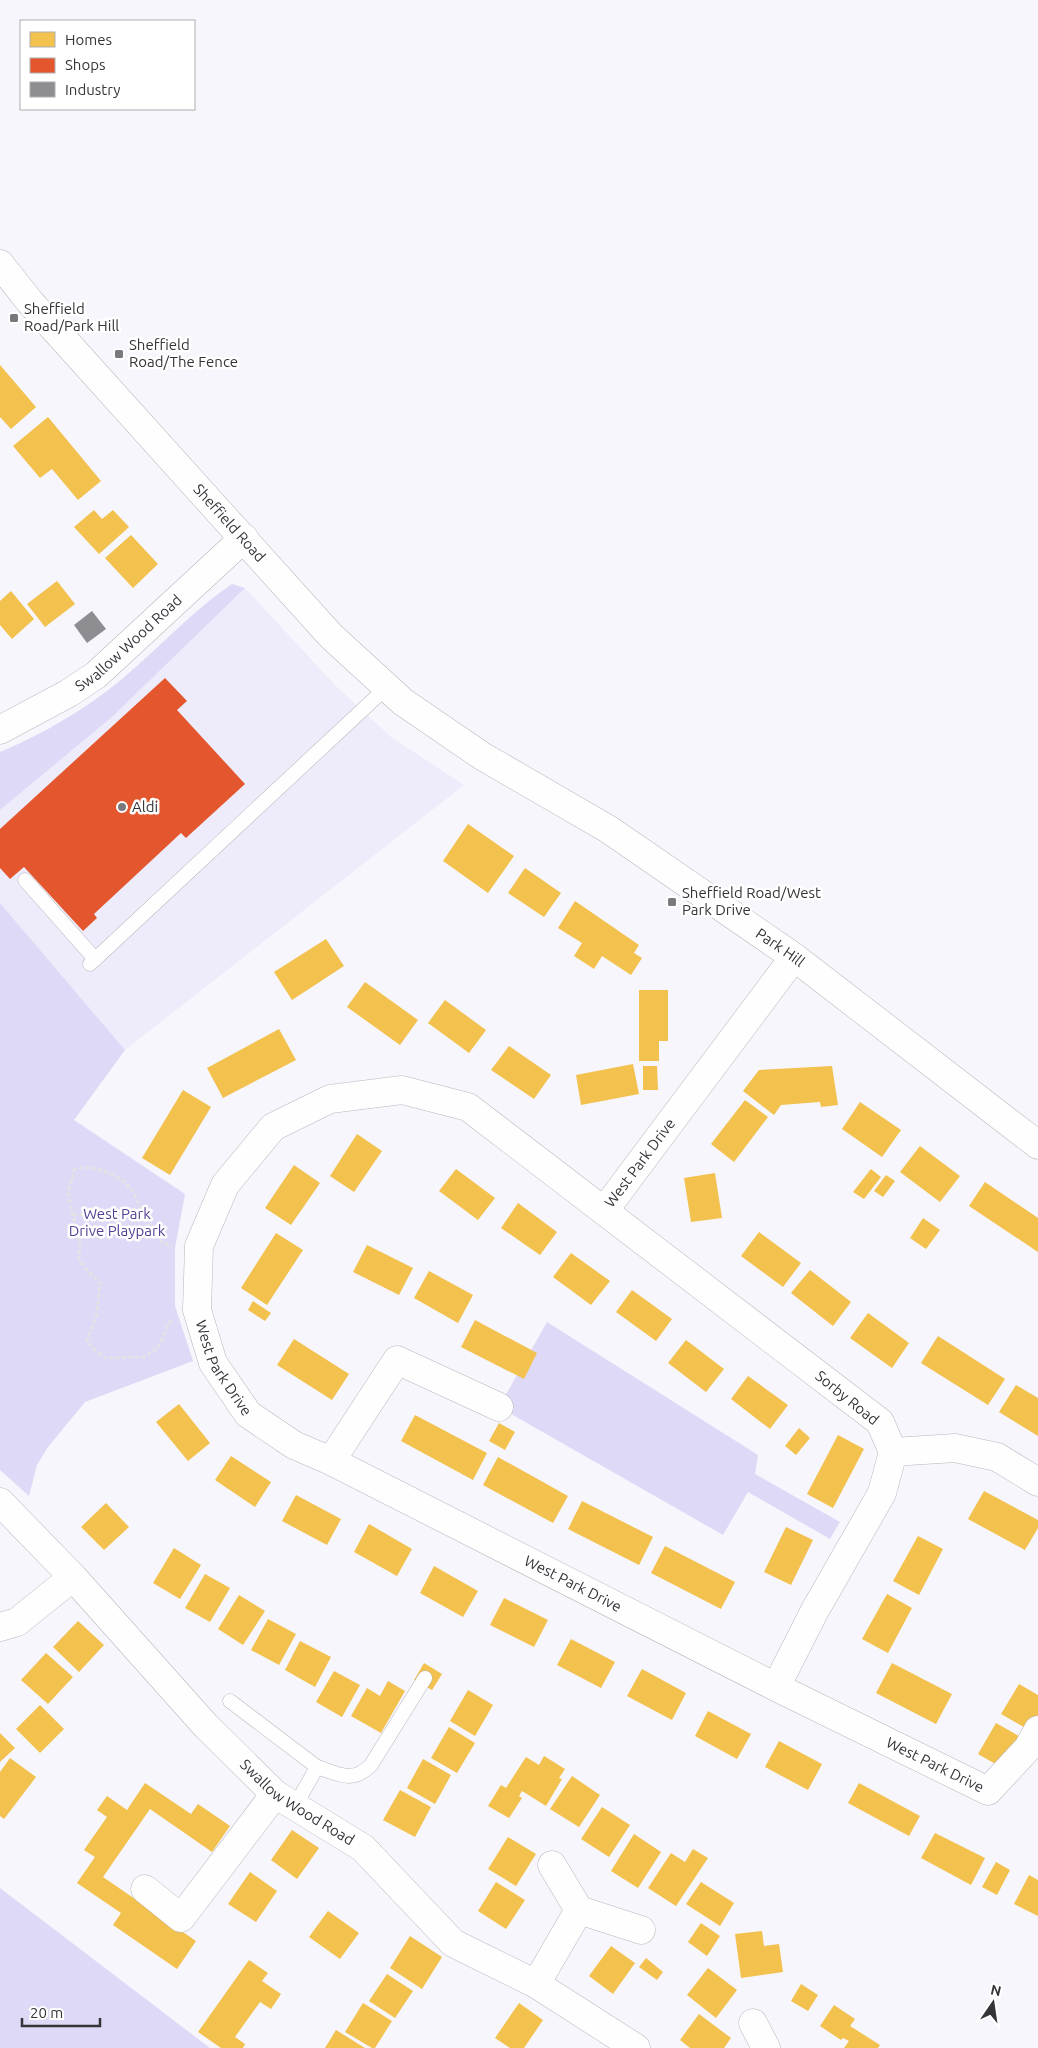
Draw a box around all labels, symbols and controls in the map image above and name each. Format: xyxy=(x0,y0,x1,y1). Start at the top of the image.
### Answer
legend xyxy=(20,20,195,110)
text: Homes xyxy=(65,31,112,48)
text: Shops xyxy=(65,56,106,73)
text: Industry xyxy=(65,81,120,98)
place label: Sheffield Road/Park Hill xyxy=(24,300,119,334)
marker: Sheffield Road/Park Hill xyxy=(8,312,20,324)
place label: Sheffield Road/The Fence xyxy=(129,336,238,370)
marker: Sheffield Road/The Fence xyxy=(113,348,125,360)
street label: Sheffield Road xyxy=(190,480,269,565)
street label: Swallow Wood Road xyxy=(72,591,185,695)
place label: Aldi xyxy=(132,798,158,815)
marker: Aldi xyxy=(116,801,128,813)
place label: Sheffield Road/West Park Drive xyxy=(682,884,821,918)
marker: Sheffield Road/West Park Drive xyxy=(666,896,678,908)
street label: Park Hill xyxy=(753,924,808,970)
street label: West Park Drive xyxy=(601,1115,678,1210)
park label: West Park Drive Playpark xyxy=(69,1205,166,1239)
street label: West Park Drive xyxy=(193,1318,256,1419)
street label: Sorby Road xyxy=(812,1367,882,1428)
street label: West Park Drive xyxy=(522,1552,624,1615)
street label: West Park Drive xyxy=(884,1733,987,1796)
street label: Swallow Wood Road xyxy=(237,1755,357,1849)
north arrow xyxy=(968,1978,1018,2028)
text: N xyxy=(989,1981,1003,1999)
scale bar xyxy=(22,1996,100,2028)
text: 20 m xyxy=(30,2004,63,2021)

